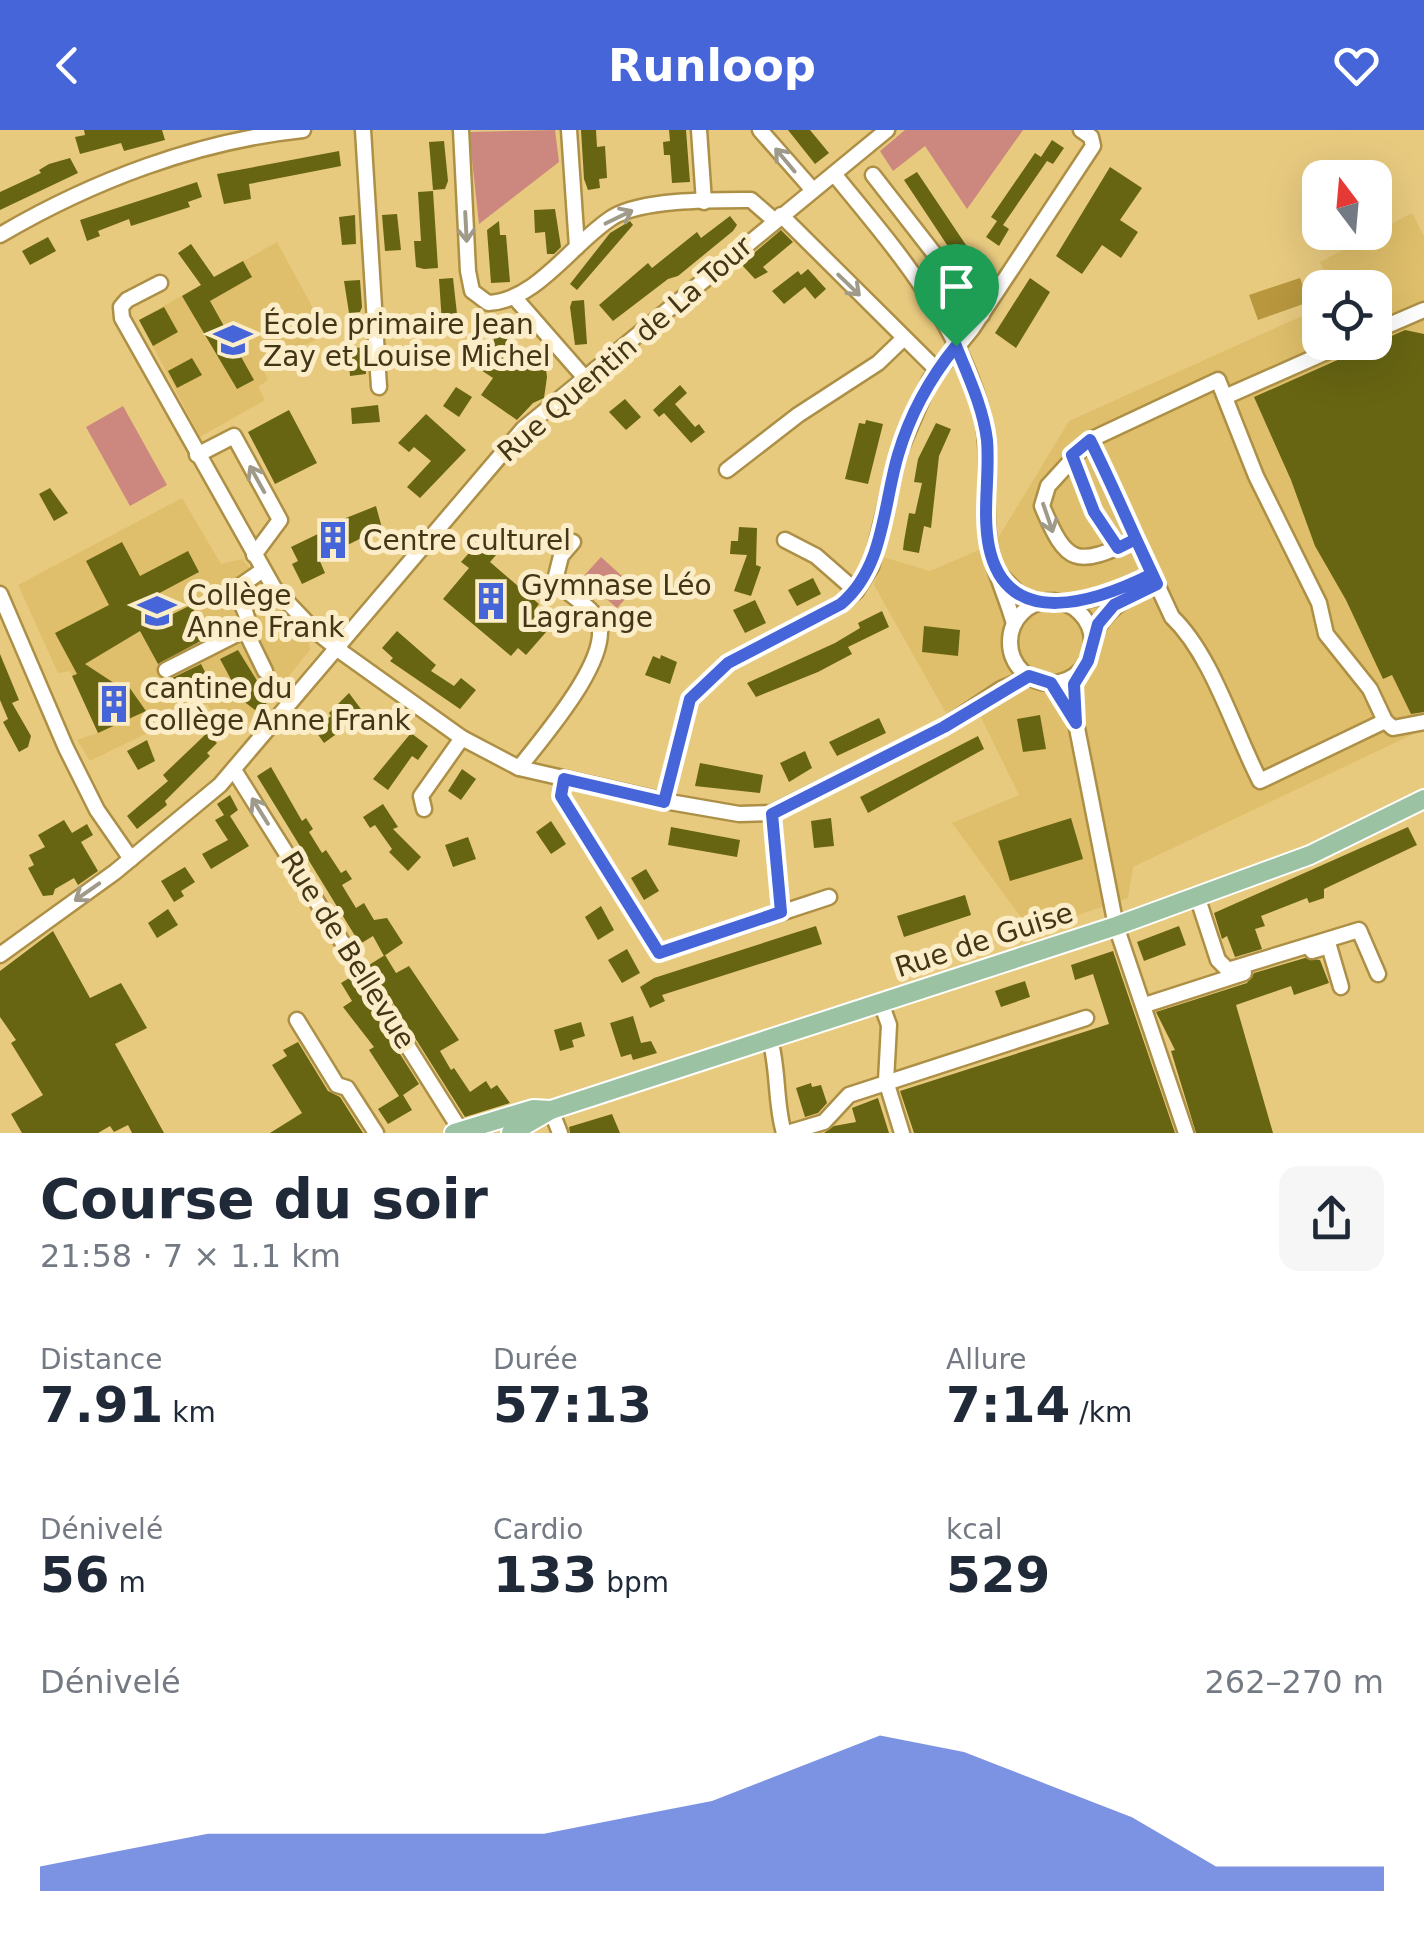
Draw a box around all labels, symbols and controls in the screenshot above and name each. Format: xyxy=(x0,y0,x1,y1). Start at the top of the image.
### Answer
icon: back xyxy=(40,38,95,93)
icon: heart xyxy=(1329,38,1384,93)
text: Runloop xyxy=(608,39,816,92)
one-way arrow xyxy=(774,148,797,173)
north arrow xyxy=(1302,160,1392,250)
map controls xyxy=(1302,160,1392,360)
one-way arrow xyxy=(604,207,634,226)
one-way arrow xyxy=(457,211,476,243)
street label: Rue Quentin de La Tour xyxy=(491,229,759,469)
pin xyxy=(914,244,999,347)
icon: arrive xyxy=(929,259,984,314)
button: locate xyxy=(1302,270,1392,360)
one-way arrow xyxy=(837,272,861,296)
place label: École primaire Jean Zay et Louise Michel xyxy=(263,307,550,373)
school or university icon: École primaire Jean Zay et Louise Michel xyxy=(212,319,254,361)
one-way arrow xyxy=(247,465,267,494)
one-way arrow xyxy=(1041,502,1059,533)
building icon: Centre culturel xyxy=(312,519,354,561)
place label: Centre culturel xyxy=(363,524,571,557)
place label: Gymnase Léo Lagrange xyxy=(521,569,712,634)
place label: Collège Anne Frank xyxy=(187,579,345,644)
building icon: Gymnase Léo Lagrange xyxy=(470,580,512,622)
school or university icon: Collège Anne Frank xyxy=(136,590,178,632)
place label: cantine du collège Anne Frank xyxy=(144,672,411,737)
building icon: cantine du collège Anne Frank xyxy=(93,683,135,725)
one-way arrow xyxy=(250,797,271,826)
street label: Rue de Bellevue xyxy=(274,845,422,1055)
one-way arrow xyxy=(74,881,101,902)
street label: Rue de Guise xyxy=(891,896,1077,984)
button: share xyxy=(1279,1166,1384,1271)
text: Course du soir xyxy=(40,1167,488,1231)
text: 21:58 · 7 × 1.1 km xyxy=(40,1237,341,1275)
text: Distance xyxy=(40,1343,162,1376)
text: Durée xyxy=(493,1343,578,1376)
text: Allure xyxy=(946,1343,1027,1376)
text: 7.91 xyxy=(40,1376,163,1434)
text: 57:13 xyxy=(493,1376,652,1434)
text: 7:14 xyxy=(946,1376,1070,1434)
text: km xyxy=(163,1396,216,1429)
text: /km xyxy=(1070,1396,1132,1429)
text: Dénivelé xyxy=(40,1513,163,1546)
text: Cardio xyxy=(493,1513,583,1546)
text: kcal xyxy=(946,1513,1003,1546)
text: 56 xyxy=(40,1546,110,1604)
text: 133 xyxy=(493,1546,597,1604)
text: 529 xyxy=(946,1546,1050,1604)
text: m xyxy=(110,1566,146,1599)
text: bpm xyxy=(597,1566,669,1599)
text: Dénivelé xyxy=(40,1663,181,1701)
text: 262–270 m xyxy=(1205,1663,1384,1701)

